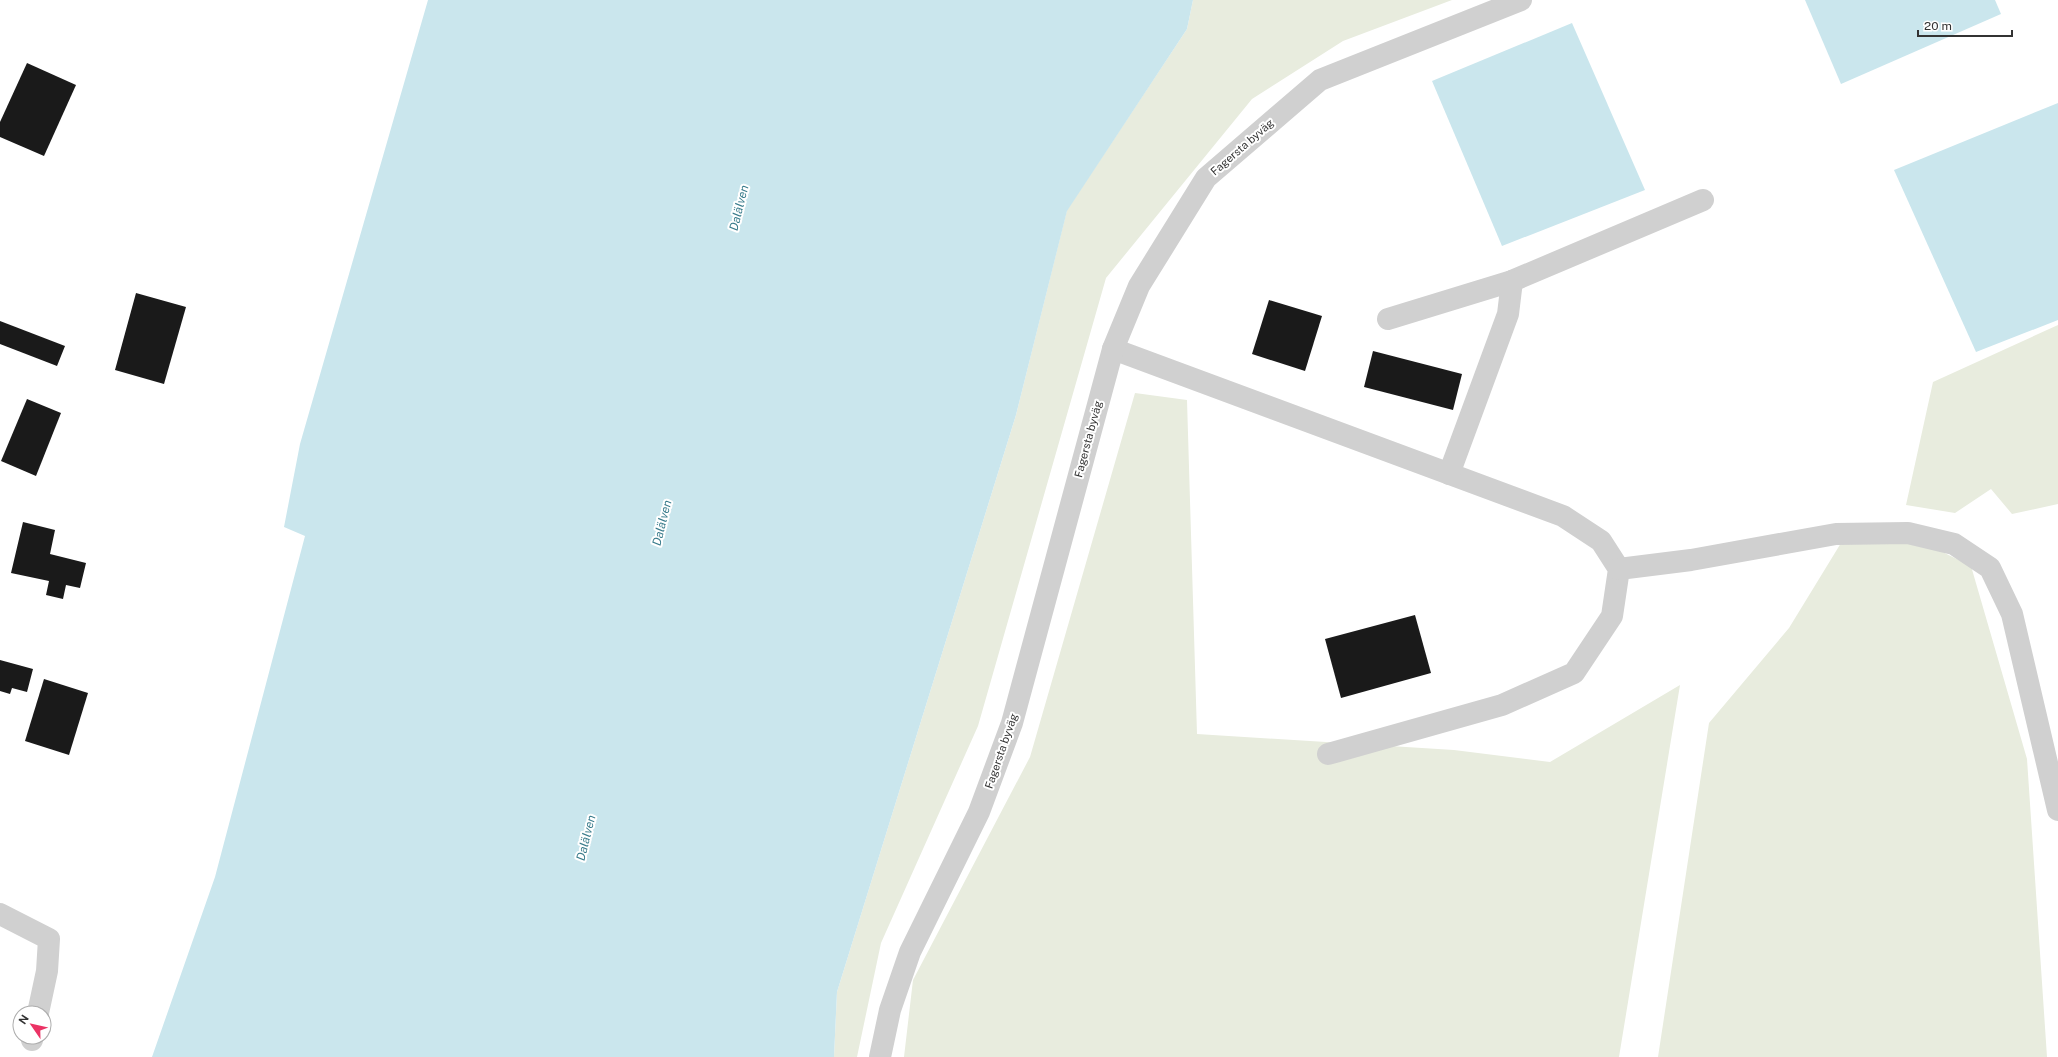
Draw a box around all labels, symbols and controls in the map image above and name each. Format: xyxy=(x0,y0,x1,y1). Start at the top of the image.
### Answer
scale bar xyxy=(1918,12,2012,38)
text: 20 m xyxy=(1924,19,1952,33)
street label: Fagersta byväg xyxy=(1208,116,1276,177)
water label: Dalälven xyxy=(727,183,752,232)
street label: Fagersta byväg xyxy=(1072,399,1104,479)
water label: Dalälven xyxy=(650,498,675,547)
street label: Fagersta byväg xyxy=(982,712,1020,790)
water label: Dalälven xyxy=(574,813,599,862)
north arrow xyxy=(12,1005,52,1045)
text: N xyxy=(16,1012,31,1026)

